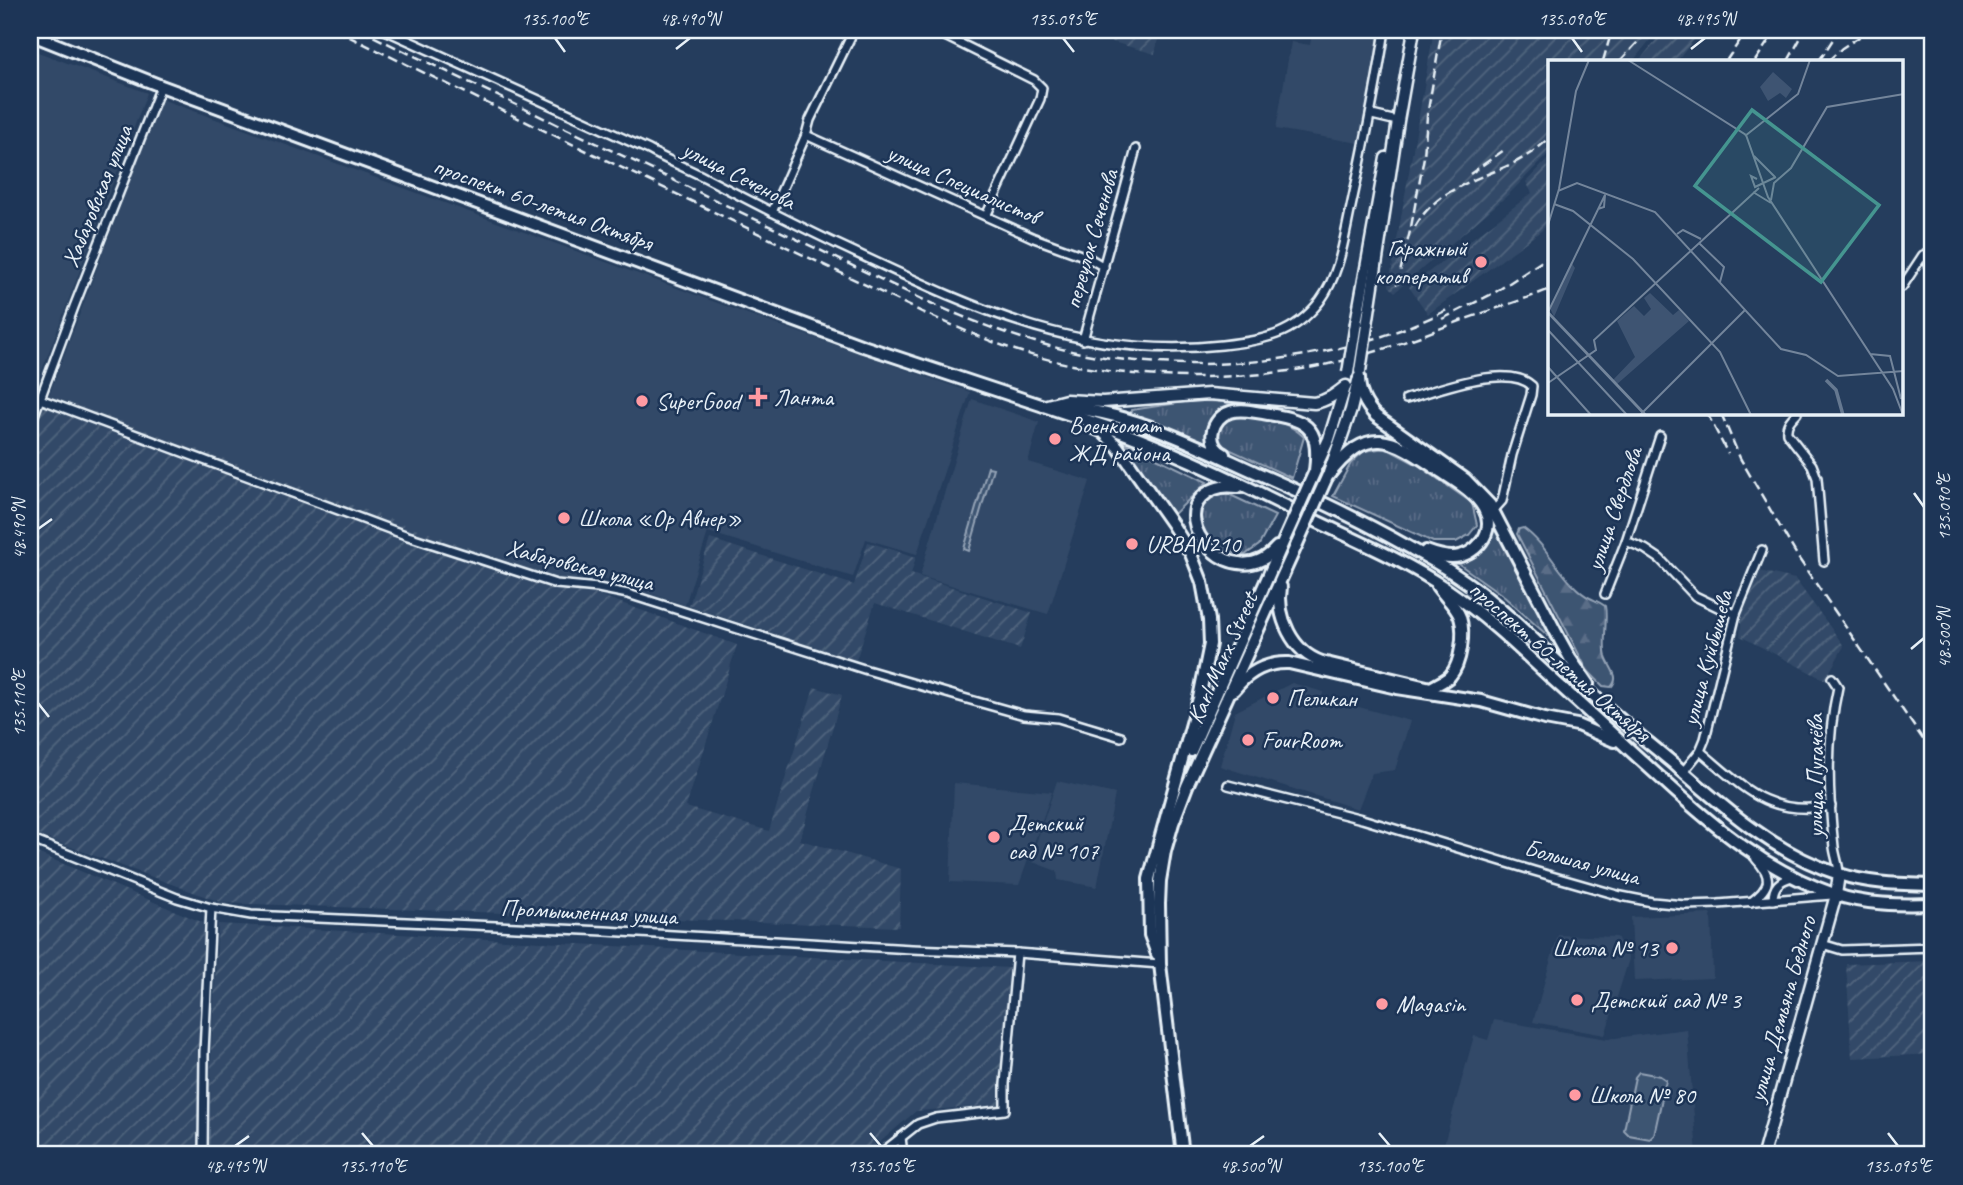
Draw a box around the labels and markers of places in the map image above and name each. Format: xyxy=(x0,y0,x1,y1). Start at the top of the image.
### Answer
place label: Гаражный кооператив xyxy=(1375,233,1471,291)
marker: Гаражный кооператив xyxy=(1473,254,1489,270)
place label: Ланта xyxy=(774,382,835,412)
place label: SuperGood xyxy=(656,386,743,416)
marker: Ланта xyxy=(748,387,768,407)
marker: SuperGood xyxy=(634,393,650,409)
place label: Военкомат ЖД района xyxy=(1069,410,1171,468)
marker: Военкомат ЖД района xyxy=(1047,431,1063,447)
place label: Школа «Ор Авнер» xyxy=(578,503,742,533)
marker: Школа «Ор Авнер» xyxy=(556,510,572,526)
place label: URBAN210 xyxy=(1146,529,1242,559)
marker: URBAN210 xyxy=(1124,536,1140,552)
place label: Пеликан xyxy=(1287,683,1359,713)
marker: Пеликан xyxy=(1265,690,1281,706)
place label: FourRoom xyxy=(1262,725,1343,755)
marker: FourRoom xyxy=(1240,732,1256,748)
place label: Детский сад № 107 xyxy=(1008,808,1100,866)
marker: Детский сад № 107 xyxy=(986,829,1002,845)
place label: Школа № 13 xyxy=(1552,933,1660,963)
marker: Школа № 13 xyxy=(1664,940,1680,956)
place label: Детский сад № 3 xyxy=(1591,985,1743,1015)
place label: Magasin xyxy=(1396,989,1467,1019)
marker: Детский сад № 3 xyxy=(1569,992,1585,1008)
marker: Magasin xyxy=(1374,996,1390,1012)
place label: Школа № 80 xyxy=(1589,1080,1697,1110)
marker: Школа № 80 xyxy=(1567,1087,1583,1103)

